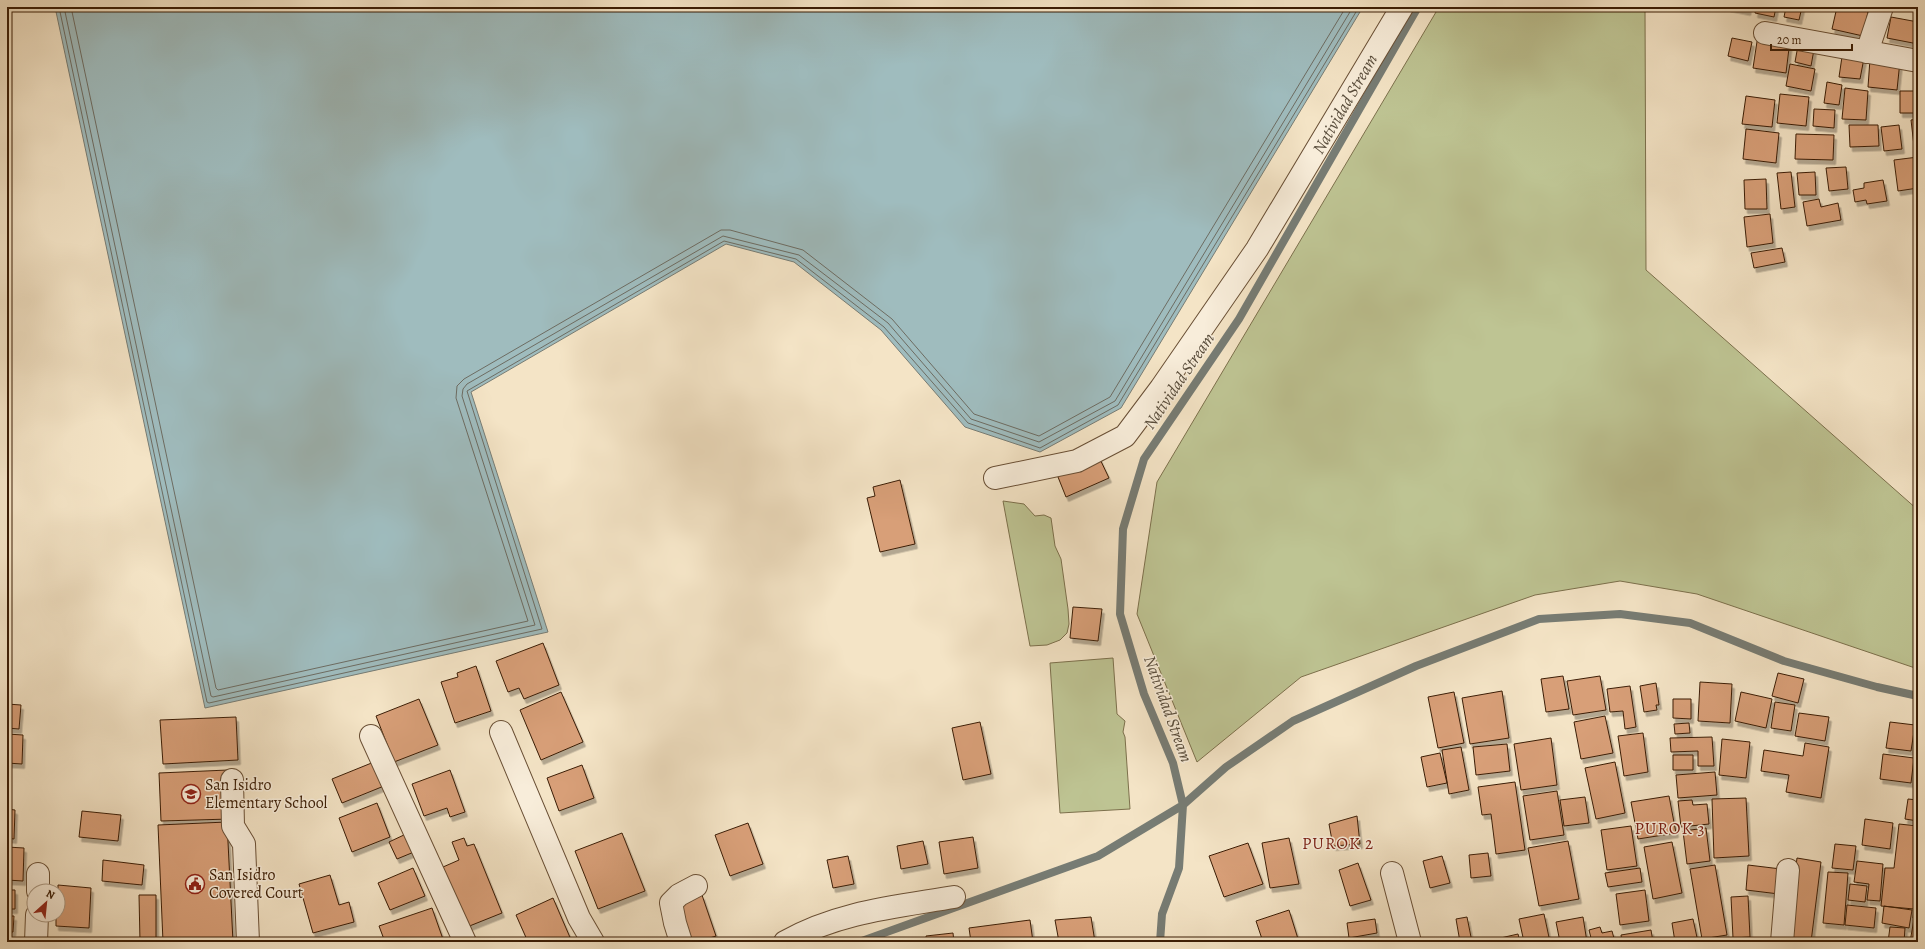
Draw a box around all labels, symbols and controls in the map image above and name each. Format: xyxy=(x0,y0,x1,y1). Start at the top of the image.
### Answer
scale bar xyxy=(1771,26,1852,52)
text: 20 m xyxy=(1777,32,1801,48)
water label: Natividad Stream xyxy=(1307,50,1383,158)
water label: Natividad Stream xyxy=(1138,328,1220,434)
water label: Natividad Stream xyxy=(1138,652,1198,766)
place label: San Isidro Elementary School xyxy=(205,774,328,814)
school or university icon: San Isidro Elementary School xyxy=(180,783,202,805)
district label: PUROK 3 xyxy=(1634,817,1706,840)
district label: PUROK 2 xyxy=(1302,832,1374,855)
place label: San Isidro Covered Court xyxy=(209,864,303,904)
public building icon: San Isidro Covered Court xyxy=(184,873,206,895)
north arrow xyxy=(26,883,66,923)
text: N xyxy=(43,886,57,903)

